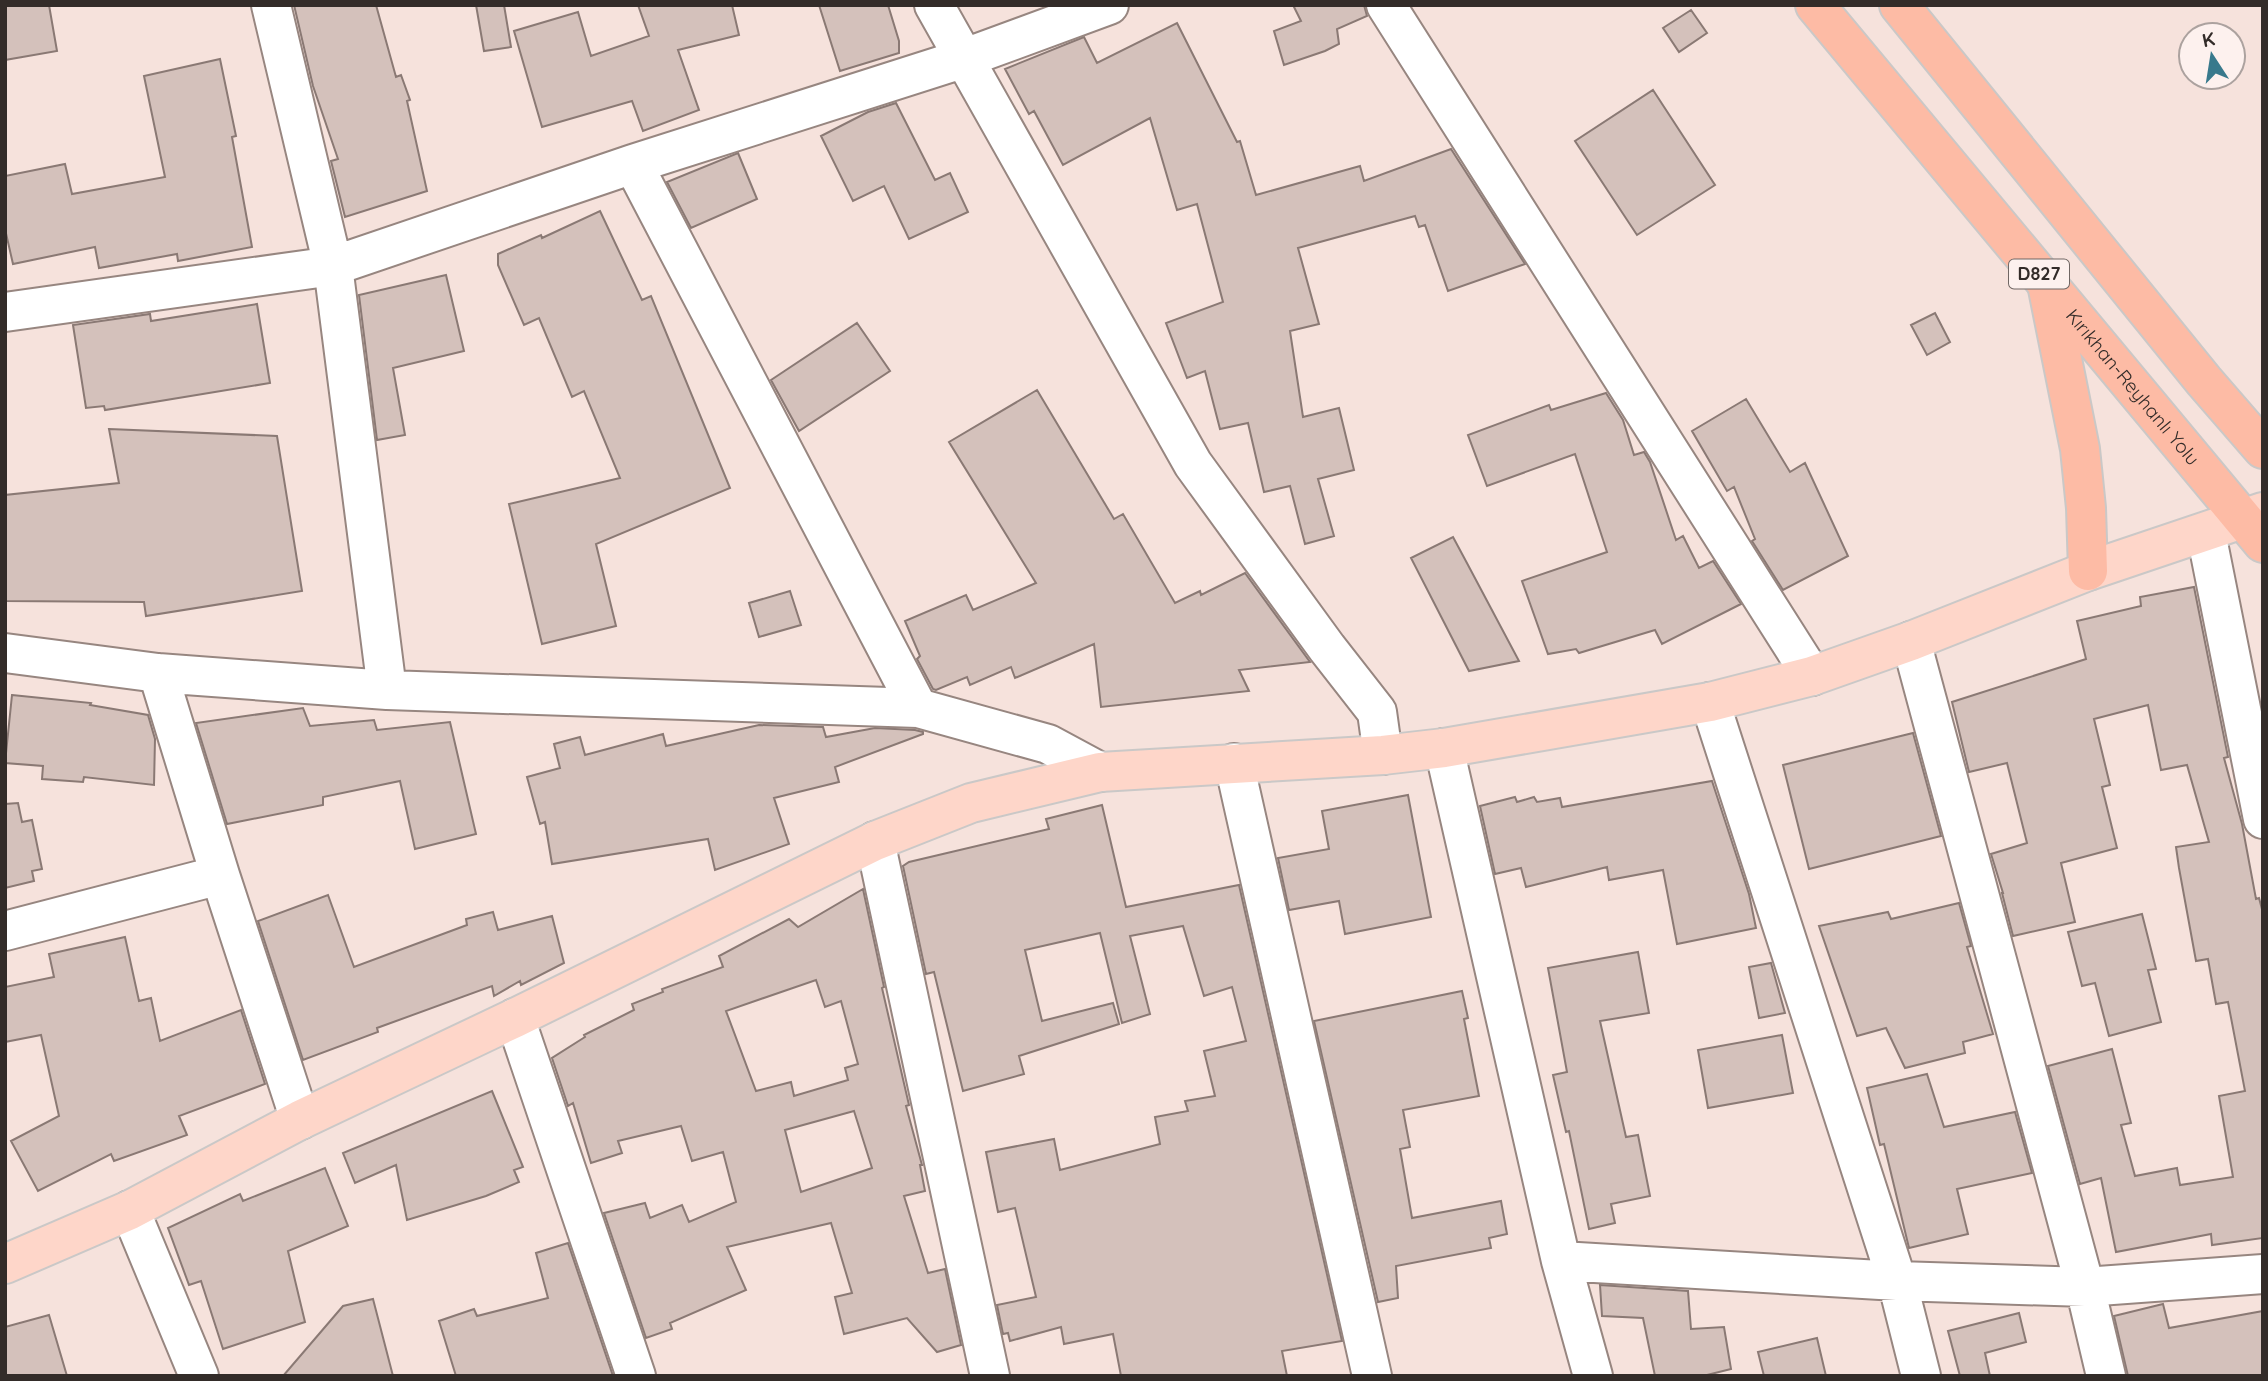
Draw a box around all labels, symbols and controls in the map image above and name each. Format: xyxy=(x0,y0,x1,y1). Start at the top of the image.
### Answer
north arrow xyxy=(2177,21,2247,91)
text: K xyxy=(2200,26,2217,52)
road number: D827 xyxy=(2009,260,2069,288)
street label: Kırıkhan-Reyhanlı Yolu xyxy=(2061,304,2205,470)

